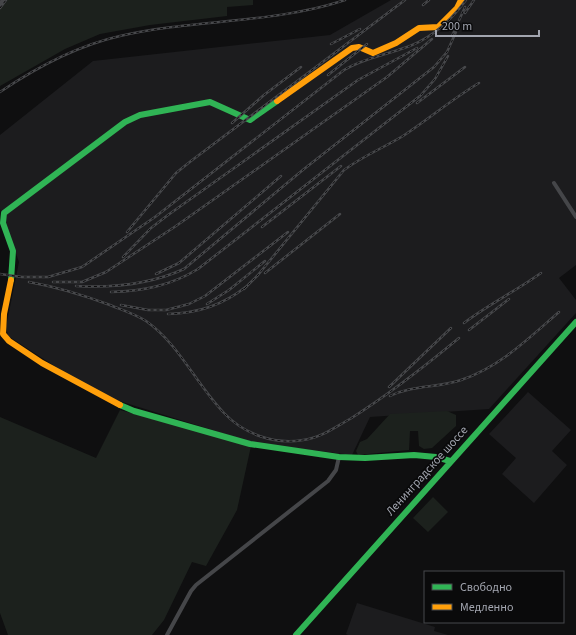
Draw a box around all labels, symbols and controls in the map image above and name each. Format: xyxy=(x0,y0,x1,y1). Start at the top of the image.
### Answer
scale bar xyxy=(436,12,539,38)
text: 200 m xyxy=(442,18,472,35)
street label: Ленинградское шоссе xyxy=(382,422,472,520)
legend xyxy=(424,571,564,623)
text: Свободно xyxy=(460,579,512,596)
text: Медленно xyxy=(460,599,514,616)

